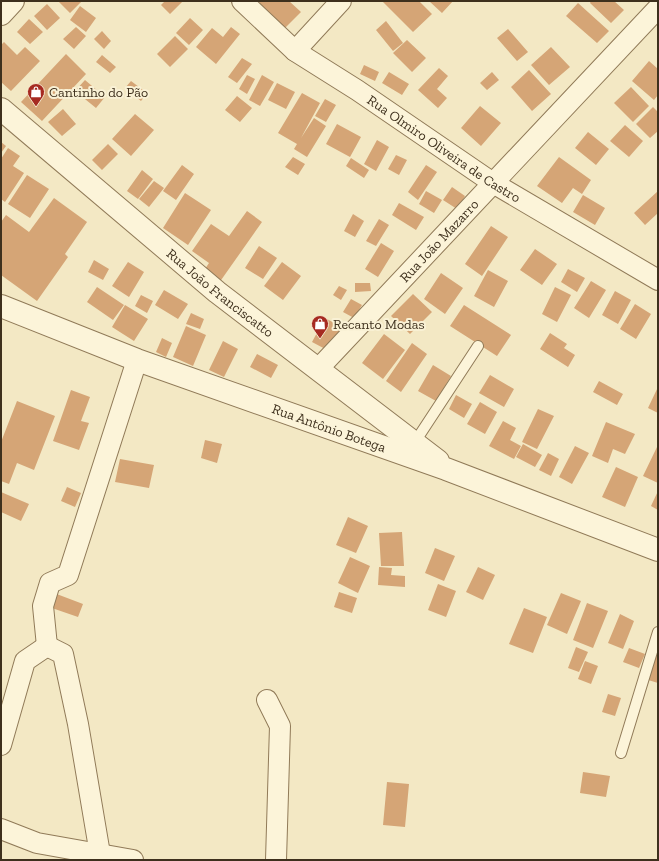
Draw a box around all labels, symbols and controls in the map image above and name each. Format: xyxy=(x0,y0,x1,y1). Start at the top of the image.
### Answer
shop icon: Cantinho do Pão xyxy=(26,82,46,107)
place label: Cantinho do Pão xyxy=(49,84,148,101)
street label: Rua Olmiro Oliveira de Castro xyxy=(364,91,524,206)
street label: Rua João Mazarro xyxy=(396,196,482,286)
street label: Rua João Franciscatto xyxy=(163,245,277,341)
shop icon: Recanto Modas xyxy=(310,314,330,339)
place label: Recanto Modas xyxy=(333,316,425,333)
street label: Rua Antônio Botega xyxy=(270,400,389,456)

